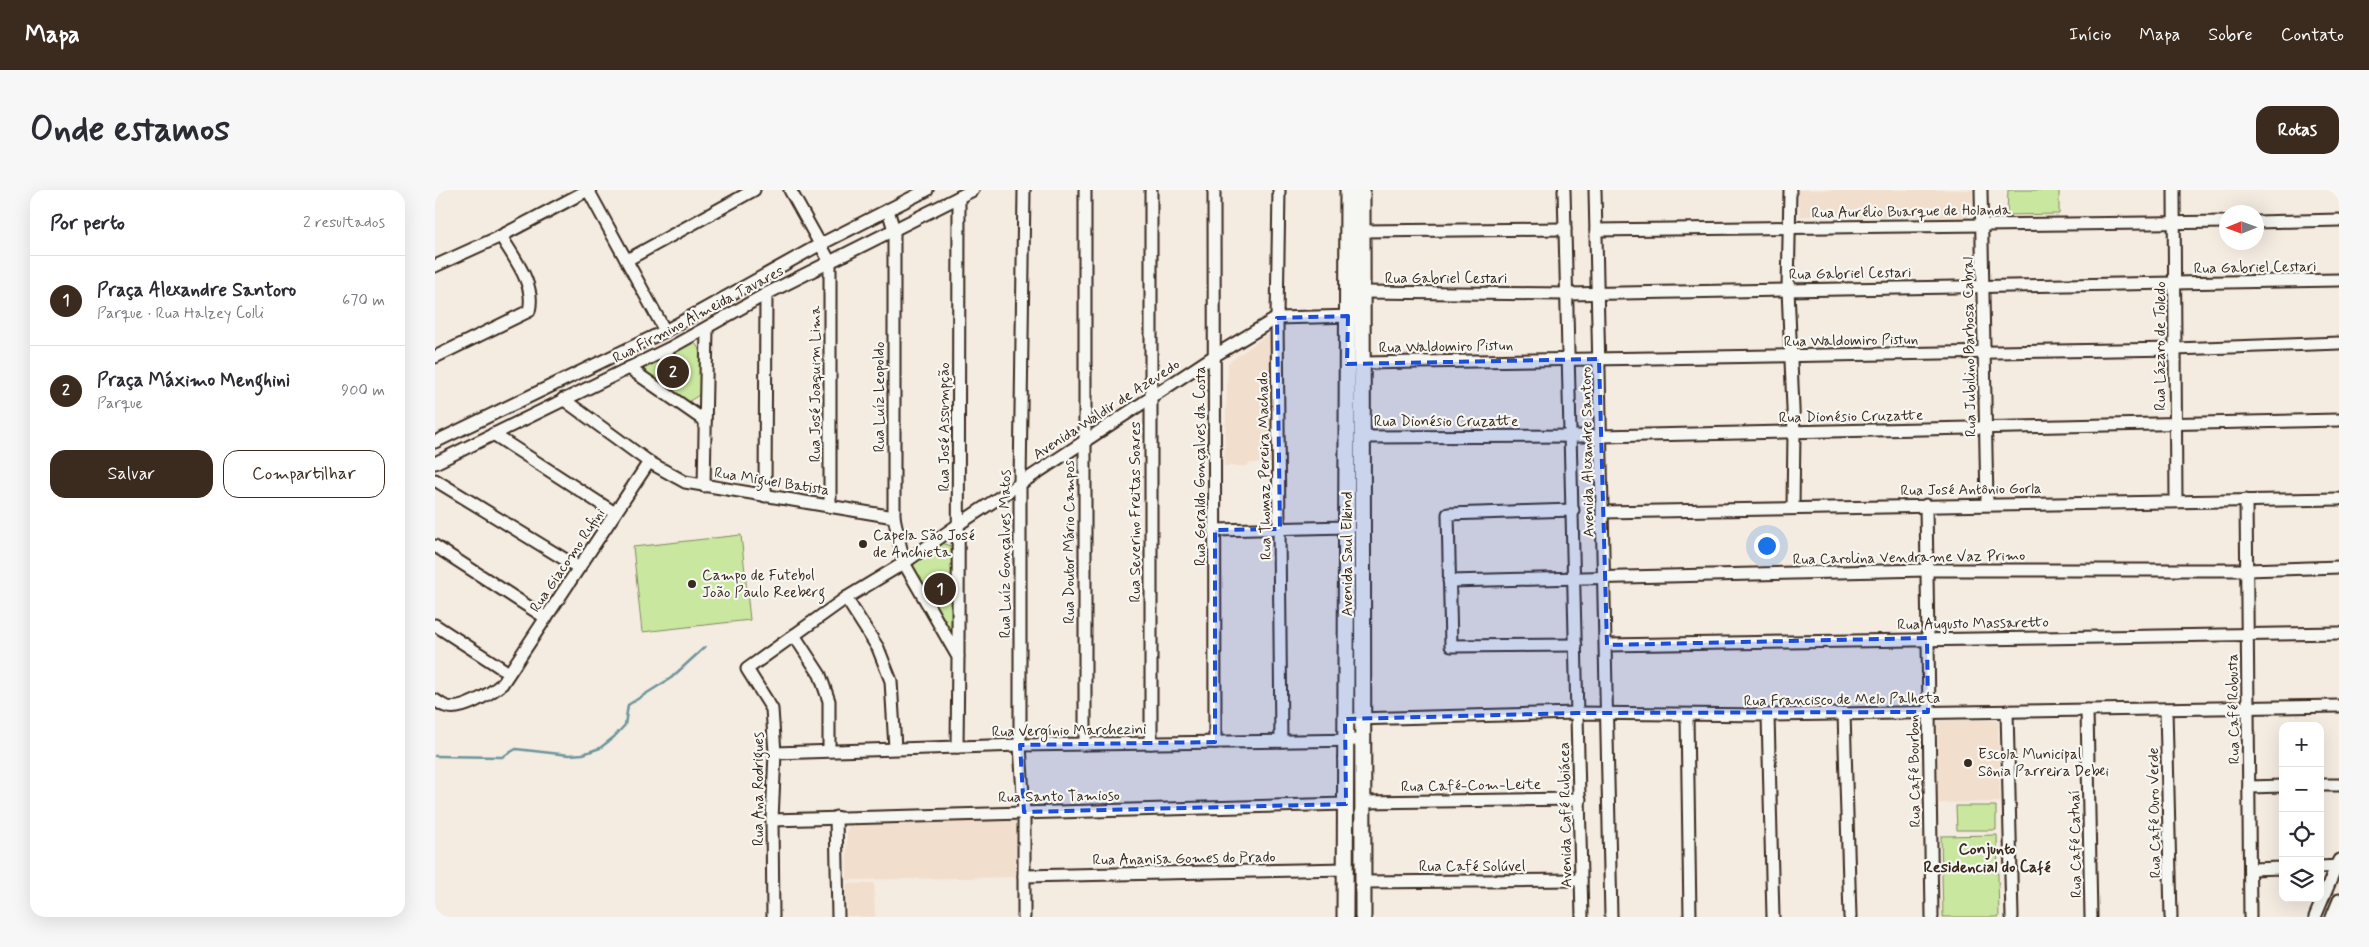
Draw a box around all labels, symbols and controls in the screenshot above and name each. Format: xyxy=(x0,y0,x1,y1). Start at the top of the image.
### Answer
text: Mapa xyxy=(25,20,80,51)
text: Início xyxy=(2069,23,2111,47)
text: Mapa xyxy=(2139,23,2180,47)
text: Sobre xyxy=(2208,23,2253,47)
text: Contato xyxy=(2281,23,2344,47)
button: Rotas xyxy=(2256,106,2339,154)
text: Onde estamos xyxy=(30,107,230,153)
street label: Rua Aurélio Buarque de Holanda xyxy=(1811,200,2012,224)
north arrow xyxy=(2219,205,2264,250)
text: Por perto xyxy=(50,209,125,237)
text: 2 resultados xyxy=(303,212,385,233)
street label: Rua Jubilino Barbosa Cabral xyxy=(1958,257,1982,437)
street label: Rua Gabriel Cestari xyxy=(2194,257,2317,279)
street label: Rua Firmino Almeida Tavares xyxy=(609,261,788,369)
street label: Rua Gabriel Cestari xyxy=(1789,263,1912,285)
street label: Rua Gabriel Cestari xyxy=(1385,269,1507,289)
text: Praça Alexandre Santoro xyxy=(97,278,296,303)
street label: Rua Lázaro de Toledo xyxy=(2151,281,2171,411)
text: 1 xyxy=(62,290,70,311)
text: 670 m xyxy=(342,290,385,311)
text: Parque · Rua Halzey Colli xyxy=(97,303,264,324)
street label: Rua José Joaquim Lima xyxy=(806,305,826,462)
street label: Rua Waldomiro Pistun xyxy=(1784,330,1918,352)
street label: Rua Waldomiro Pistun xyxy=(1379,336,1513,358)
street label: Rua Luíz Leopoldo xyxy=(870,342,890,452)
pin: 2 xyxy=(657,353,689,391)
street label: Avenida Waldir de Azevedo xyxy=(1029,355,1184,465)
street label: Rua José Assumpção xyxy=(935,362,955,492)
street label: Rua Geraldo Gonçalves da Costa xyxy=(1191,366,1211,566)
street label: Avenida Alexandre Santoro xyxy=(1577,366,1599,538)
text: Praça Máximo Menghini xyxy=(97,368,290,393)
street label: Rua Thomaz Pereira Machado xyxy=(1253,372,1277,560)
text: 2 xyxy=(62,380,70,401)
text: 900 m xyxy=(341,380,385,401)
text: Parque xyxy=(97,393,143,414)
street label: Rua Dionésio Cruzatte xyxy=(1779,406,1924,428)
street label: Rua Dionésio Cruzatte xyxy=(1374,412,1518,432)
street label: Rua Severino Freitas Soares xyxy=(1126,421,1146,602)
button: Salvar xyxy=(50,450,213,498)
button: Compartilhar xyxy=(223,450,385,498)
street label: Rua Doutor Mário Campos xyxy=(1060,460,1080,624)
street label: Rua Miguel Batista xyxy=(713,463,831,502)
street label: Rua Luíz Gonçalves Matos xyxy=(996,470,1016,638)
street label: Rua José Antônio Gorla xyxy=(1900,479,2042,501)
street label: Avenida Saul Elkind xyxy=(1338,491,1358,617)
street label: Rua Giacomo Rufini xyxy=(526,505,610,617)
place label: Capela São José de Anchieta xyxy=(873,526,975,563)
your location xyxy=(1754,533,1780,559)
marker: Capela São José de Anchieta xyxy=(857,538,869,550)
street label: Rua Carolina Vendrame Vaz Primo xyxy=(1793,546,2026,570)
place label: Campo de Futebol João Paulo Reeberg xyxy=(702,566,825,604)
pin: 1 xyxy=(924,570,956,608)
marker: Campo de Futebol João Paulo Reeberg xyxy=(686,578,698,590)
street label: Rua Augusto Massaretto xyxy=(1897,613,2049,635)
street label: Rua Café Robusta xyxy=(2223,653,2245,764)
street label: Rua Francisco de Melo Palheta xyxy=(1744,688,1941,712)
street label: Rua Café Bourbon xyxy=(1904,714,1926,828)
street label: Rua Vergínio Marchezini xyxy=(991,720,1147,743)
map controls xyxy=(2279,722,2324,902)
button: + xyxy=(2279,722,2324,767)
street label: Rua Ana Rodrigues xyxy=(749,732,770,846)
street label: Avenida Café Rubiácea xyxy=(1555,742,1577,888)
place label: Escola Municipal Sônia Parreira Debei xyxy=(1978,745,2109,782)
street label: Rua Café Ouro Verde xyxy=(2144,747,2166,879)
marker: Escola Municipal Sônia Parreira Debei xyxy=(1962,757,1974,769)
button: − xyxy=(2279,767,2324,812)
street label: Rua Café-Com-Leite xyxy=(1401,775,1541,797)
street label: Rua Santo Tamioso xyxy=(998,786,1120,808)
street label: Rua Café Catuaí xyxy=(2065,790,2087,898)
button: locate xyxy=(2279,812,2324,857)
district label: Conjunto Residencial do Café xyxy=(1923,839,2051,878)
street label: Rua Ananisa Gomes do Prado xyxy=(1092,847,1276,871)
street label: Rua Café Solúvel xyxy=(1419,857,1526,877)
button: layers xyxy=(2279,857,2324,902)

